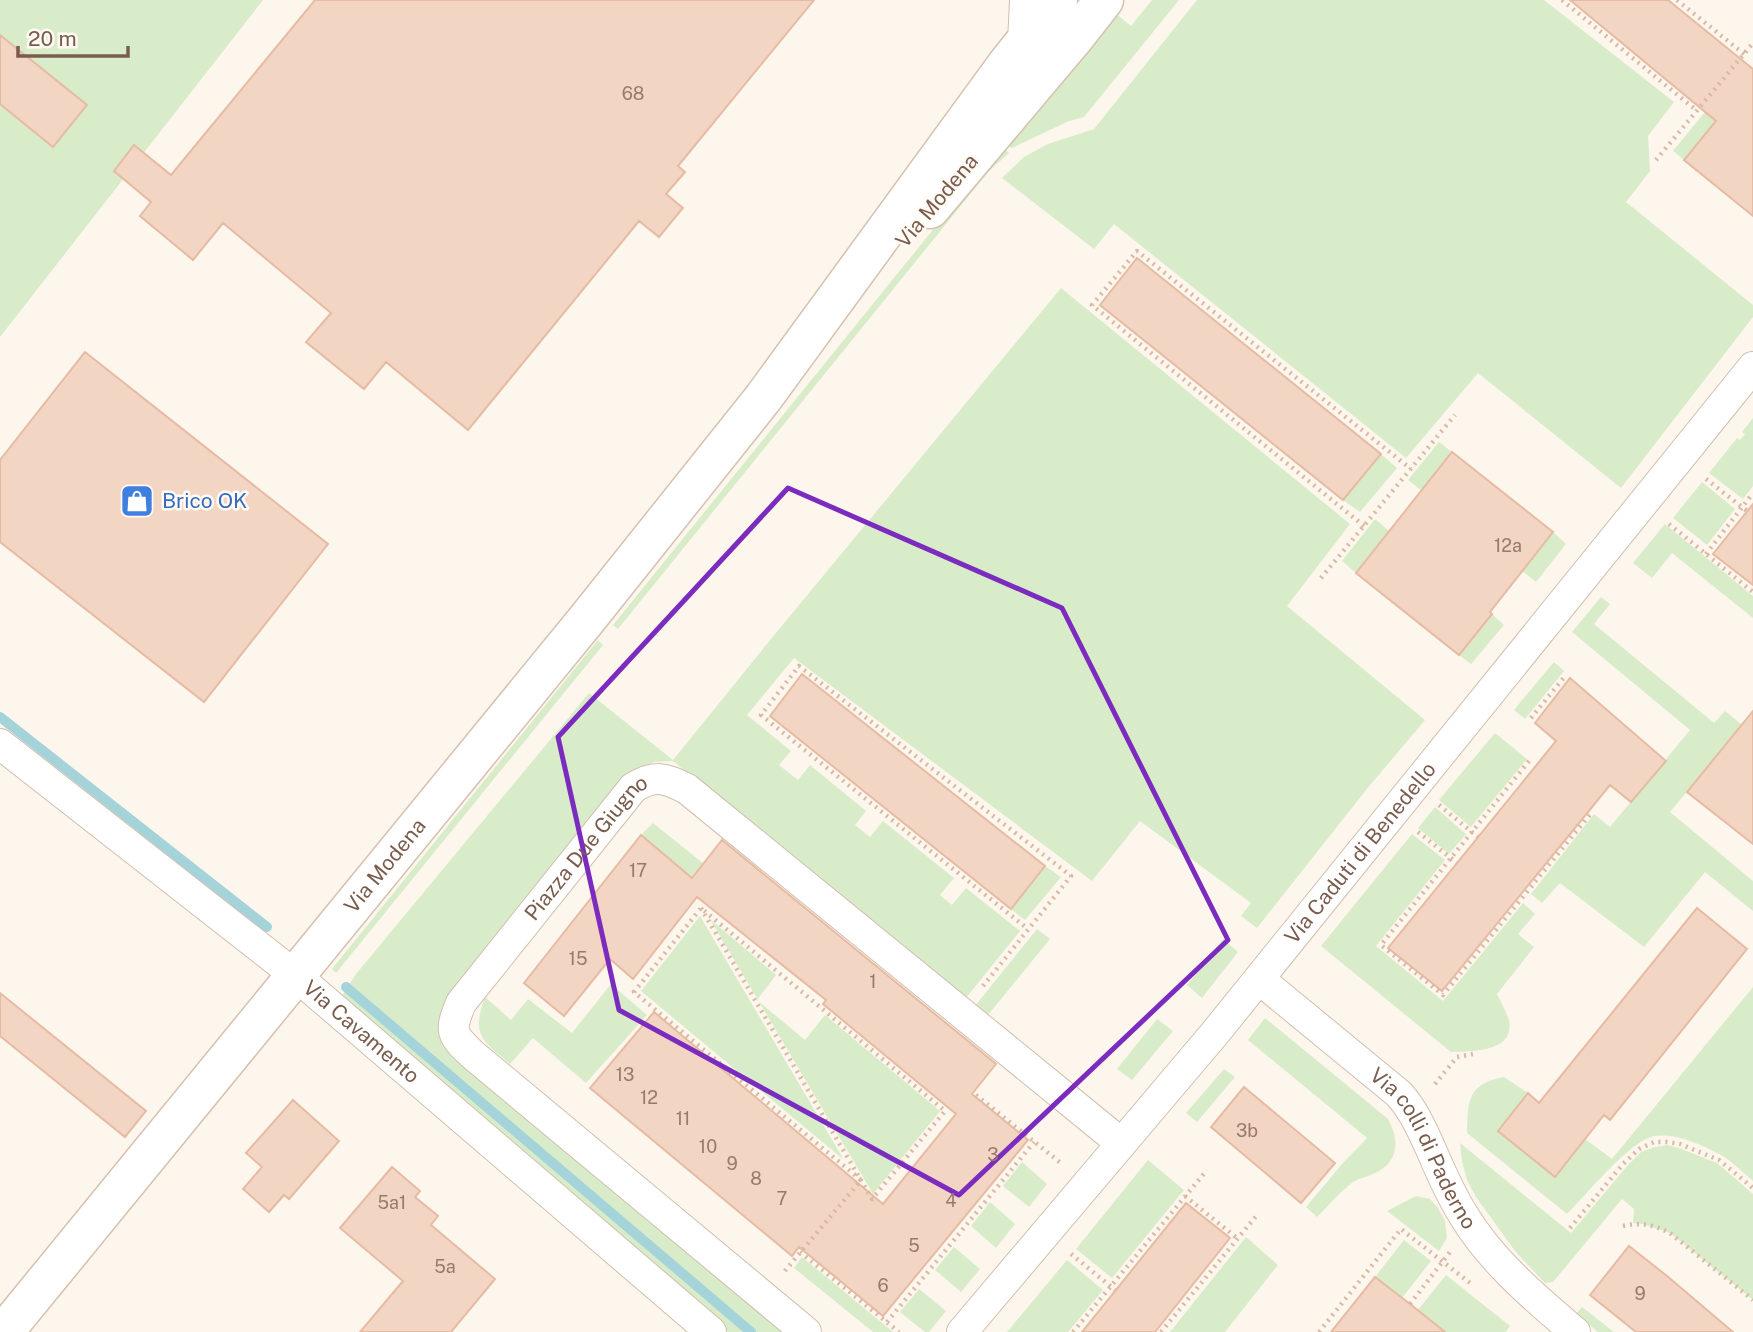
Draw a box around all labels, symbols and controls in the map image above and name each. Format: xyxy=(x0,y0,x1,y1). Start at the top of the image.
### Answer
scale bar xyxy=(18,14,128,58)
text: 20 m xyxy=(28,26,77,51)
house number: 68 xyxy=(622,83,644,104)
street label: Via Modena xyxy=(890,149,983,253)
shop icon: Brico OK xyxy=(118,482,156,520)
place label: Brico OK xyxy=(162,488,247,513)
house number: 12a xyxy=(1494,535,1522,556)
street label: Via Caduti di Benedello xyxy=(1279,757,1441,949)
street label: Piazza Due Giugno xyxy=(519,769,651,925)
street label: Via Modena xyxy=(339,813,431,918)
house number: 17 xyxy=(629,860,647,881)
house number: 15 xyxy=(569,948,587,969)
house number: 1 xyxy=(869,971,877,992)
street label: Via Cavamento xyxy=(298,975,425,1088)
street label: Via colli di Paderno xyxy=(1365,1062,1482,1234)
house number: 13 xyxy=(616,1064,634,1085)
house number: 12 xyxy=(640,1087,658,1108)
house number: 11 xyxy=(676,1108,690,1129)
house number: 3b xyxy=(1236,1120,1258,1141)
house number: 10 xyxy=(699,1136,717,1157)
house number: 3 xyxy=(987,1144,999,1165)
house number: 9 xyxy=(726,1153,738,1174)
house number: 8 xyxy=(750,1168,762,1189)
house number: 7 xyxy=(777,1188,787,1209)
house number: 4 xyxy=(945,1190,957,1211)
house number: 5a1 xyxy=(378,1192,406,1213)
house number: 5 xyxy=(908,1235,920,1256)
house number: 5a xyxy=(434,1256,456,1277)
house number: 6 xyxy=(877,1275,889,1296)
house number: 9 xyxy=(1634,1283,1646,1304)

